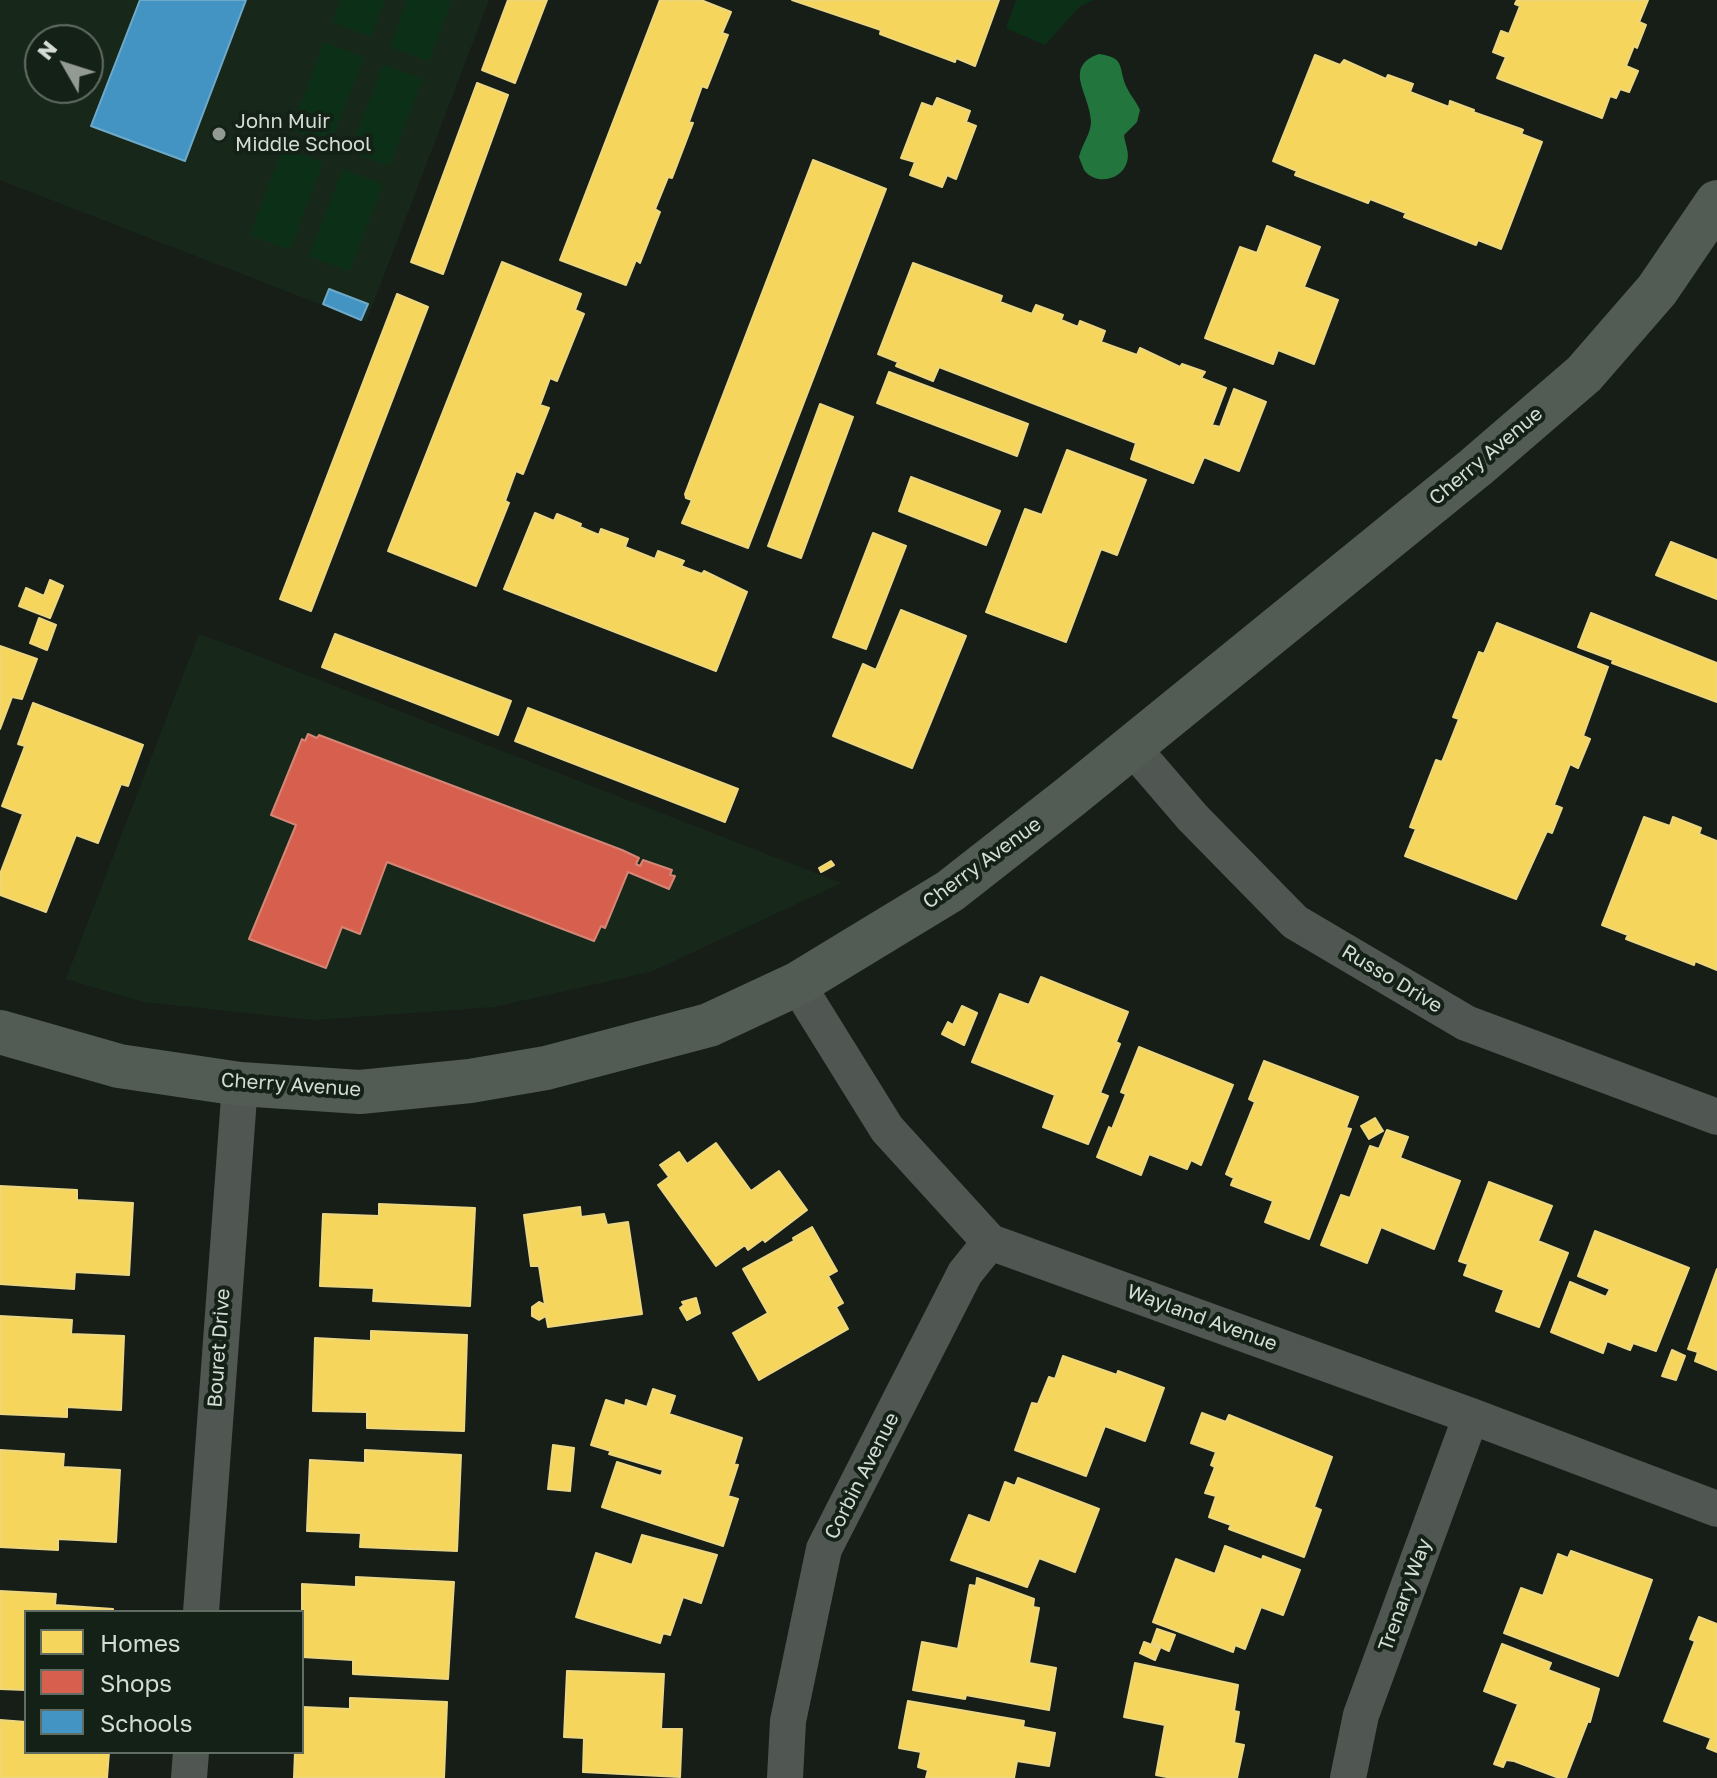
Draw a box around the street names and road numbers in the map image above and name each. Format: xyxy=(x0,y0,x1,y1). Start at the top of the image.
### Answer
street label: Cherry Avenue xyxy=(1424,402,1548,510)
street label: Cherry Avenue xyxy=(918,812,1046,914)
street label: Russo Drive xyxy=(1337,940,1447,1018)
street label: Cherry Avenue xyxy=(220,1068,362,1102)
street label: Wayland Avenue xyxy=(1123,1280,1281,1356)
street label: Bouret Drive xyxy=(203,1288,235,1408)
street label: Corbin Avenue xyxy=(820,1409,904,1543)
street label: Trenary Way xyxy=(1373,1535,1437,1655)

